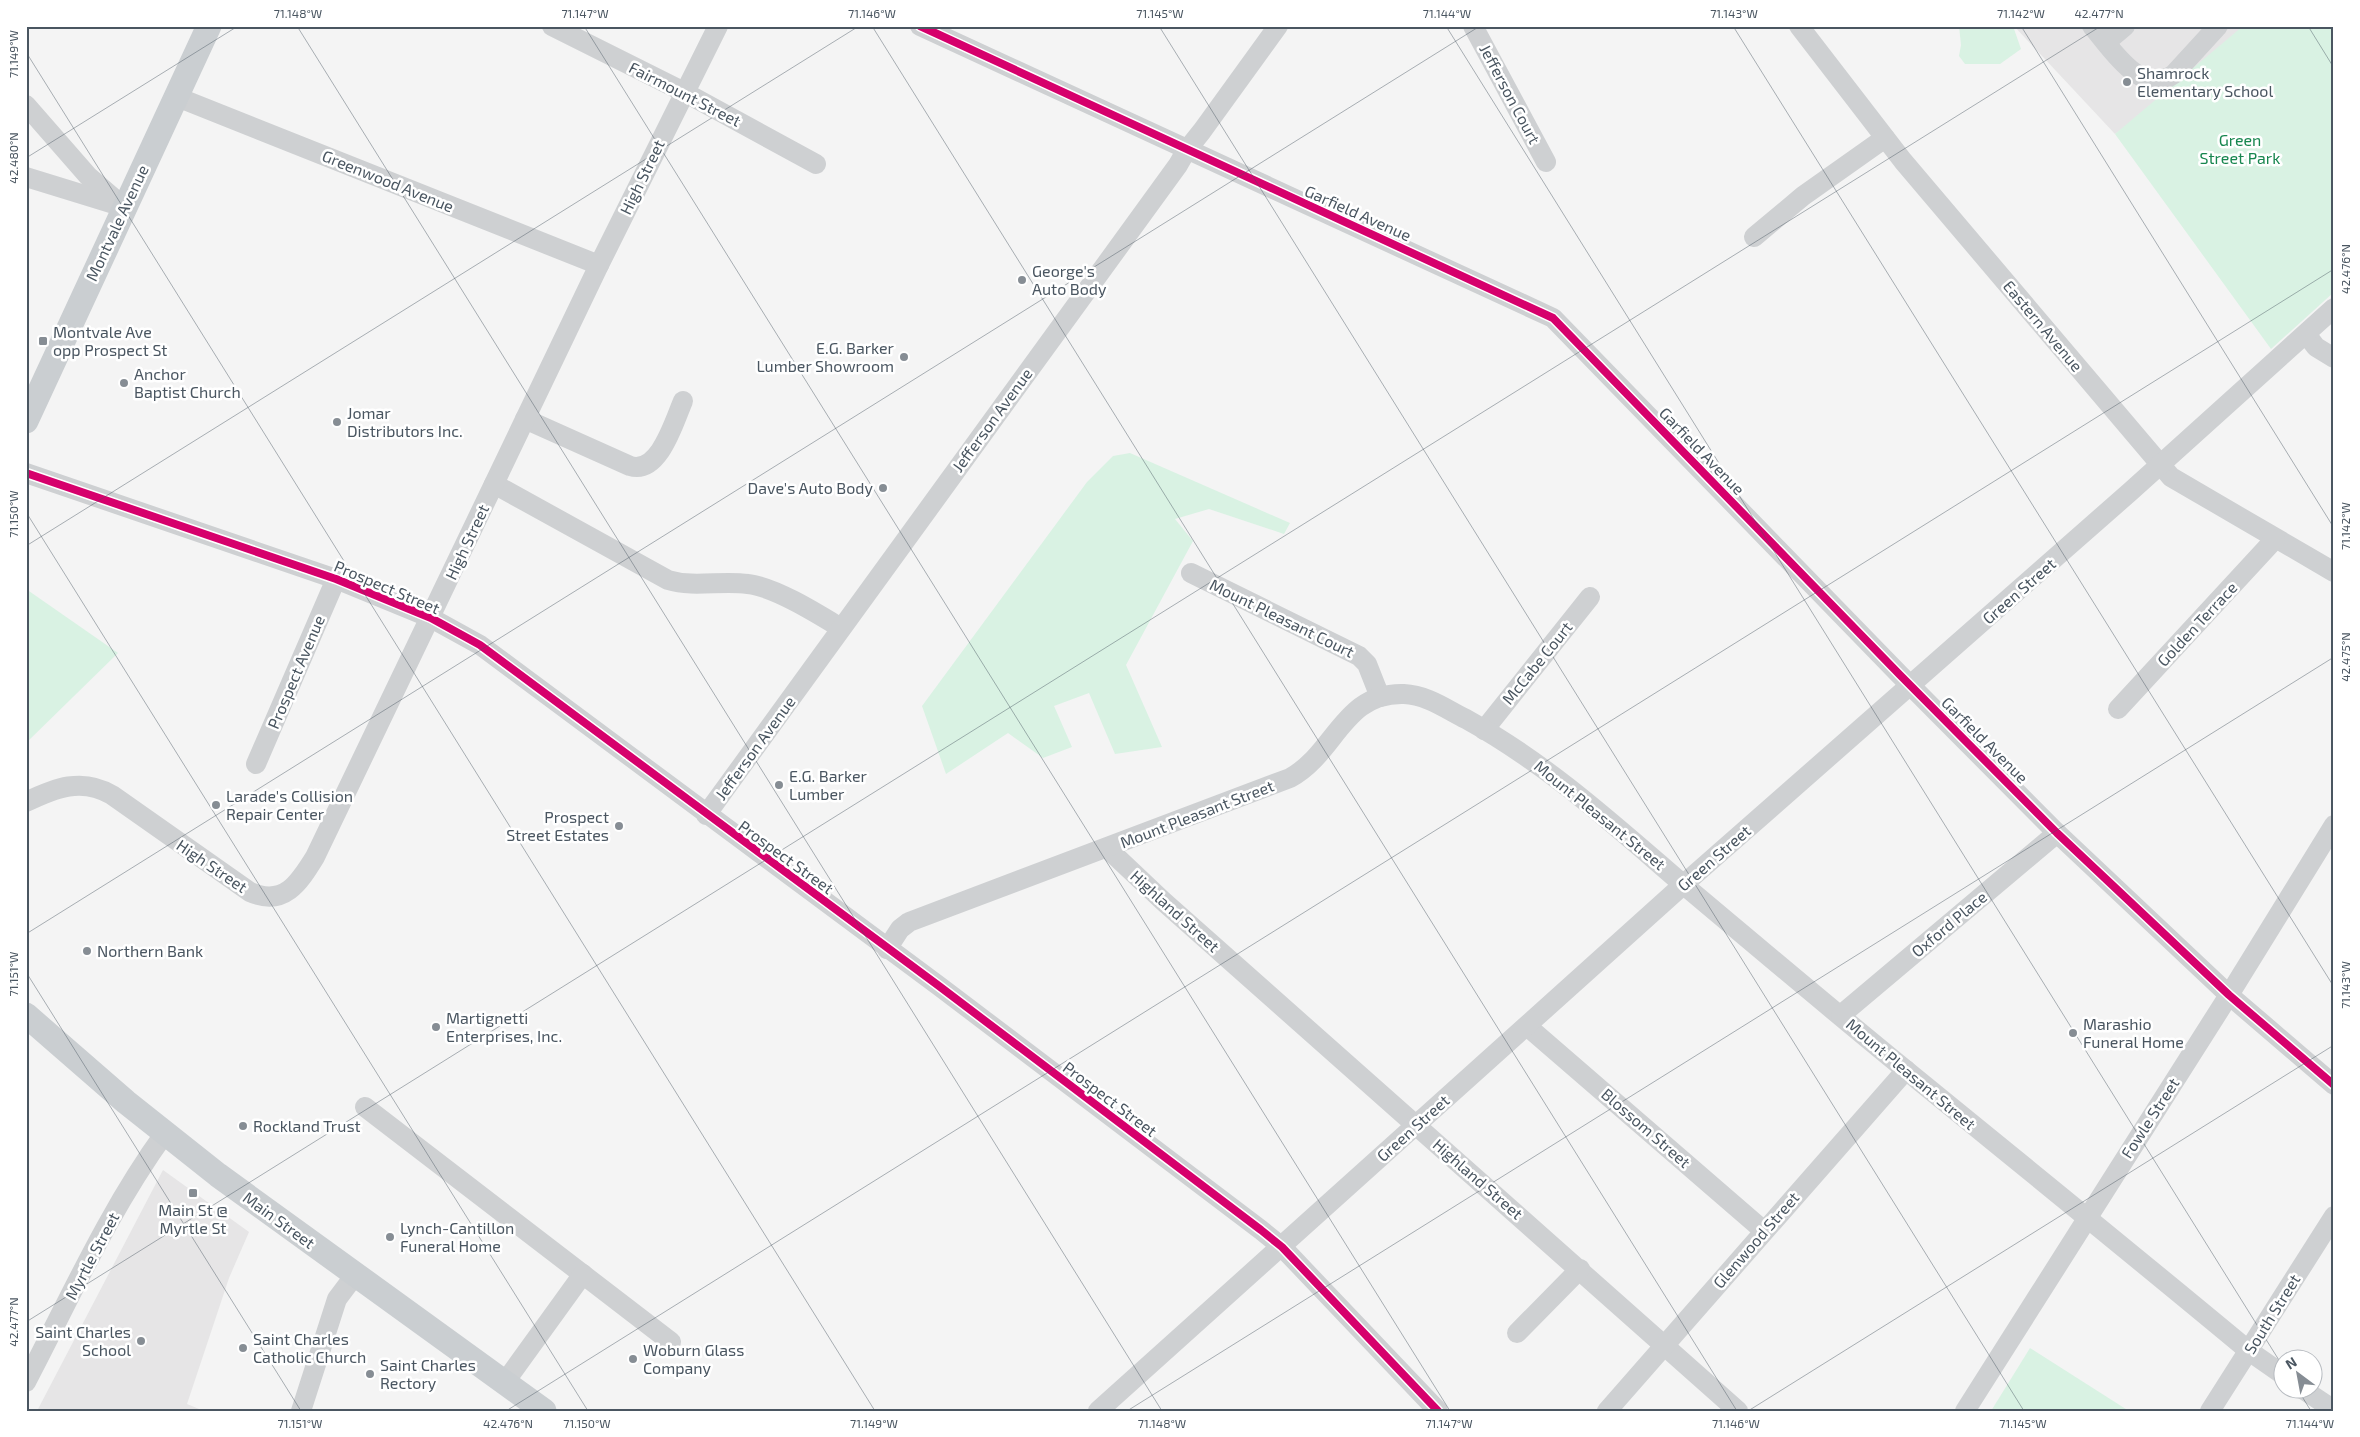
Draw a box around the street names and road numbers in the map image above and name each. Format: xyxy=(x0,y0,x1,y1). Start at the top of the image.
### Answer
street label: Jefferson Court xyxy=(1476,41,1545,147)
street label: Fairmount Street xyxy=(626,57,744,130)
street label: High Street xyxy=(615,136,668,217)
street label: Greenwood Avenue xyxy=(320,145,457,216)
street label: Montvale Avenue xyxy=(81,162,152,284)
street label: Garfield Avenue xyxy=(1302,181,1414,244)
street label: Eastern Avenue xyxy=(2000,276,2087,375)
street label: Jefferson Avenue xyxy=(948,364,1036,475)
street label: Garfield Avenue xyxy=(1656,403,1749,498)
street label: High Street xyxy=(441,501,492,582)
street label: Green Street xyxy=(1978,554,2059,628)
street label: Prospect Street xyxy=(332,556,443,617)
street label: Mount Pleasant Court xyxy=(1207,574,1358,661)
street label: Golden Terrace xyxy=(2153,578,2240,670)
street label: Prospect Avenue xyxy=(263,612,328,731)
street label: McCabe Court xyxy=(1497,618,1576,708)
street label: Jefferson Avenue xyxy=(711,692,799,803)
street label: Garfield Avenue xyxy=(1938,693,2032,787)
street label: Mount Pleasant Street xyxy=(1531,756,1670,873)
street label: Mount Pleasant Street xyxy=(1117,775,1276,852)
street label: Prospect Street xyxy=(735,816,837,897)
street label: Green Street xyxy=(1673,821,1754,895)
street label: High Street xyxy=(173,835,251,896)
street label: Highland Street xyxy=(1127,866,1224,955)
street label: Oxford Place xyxy=(1907,887,1990,961)
street label: Mount Pleasant Street xyxy=(1843,1014,1980,1133)
street label: Prospect Street xyxy=(1060,1057,1161,1140)
street label: Fowle Street xyxy=(2117,1074,2183,1161)
street label: Blossom Street xyxy=(1598,1084,1695,1171)
street label: Green Street xyxy=(1373,1090,1453,1165)
street label: Highland Street xyxy=(1429,1134,1527,1223)
street label: Main Street xyxy=(240,1187,319,1252)
street label: Glenwood Street xyxy=(1709,1188,1803,1292)
street label: Myrtle Street xyxy=(61,1209,123,1303)
street label: South Street xyxy=(2240,1270,2304,1357)

